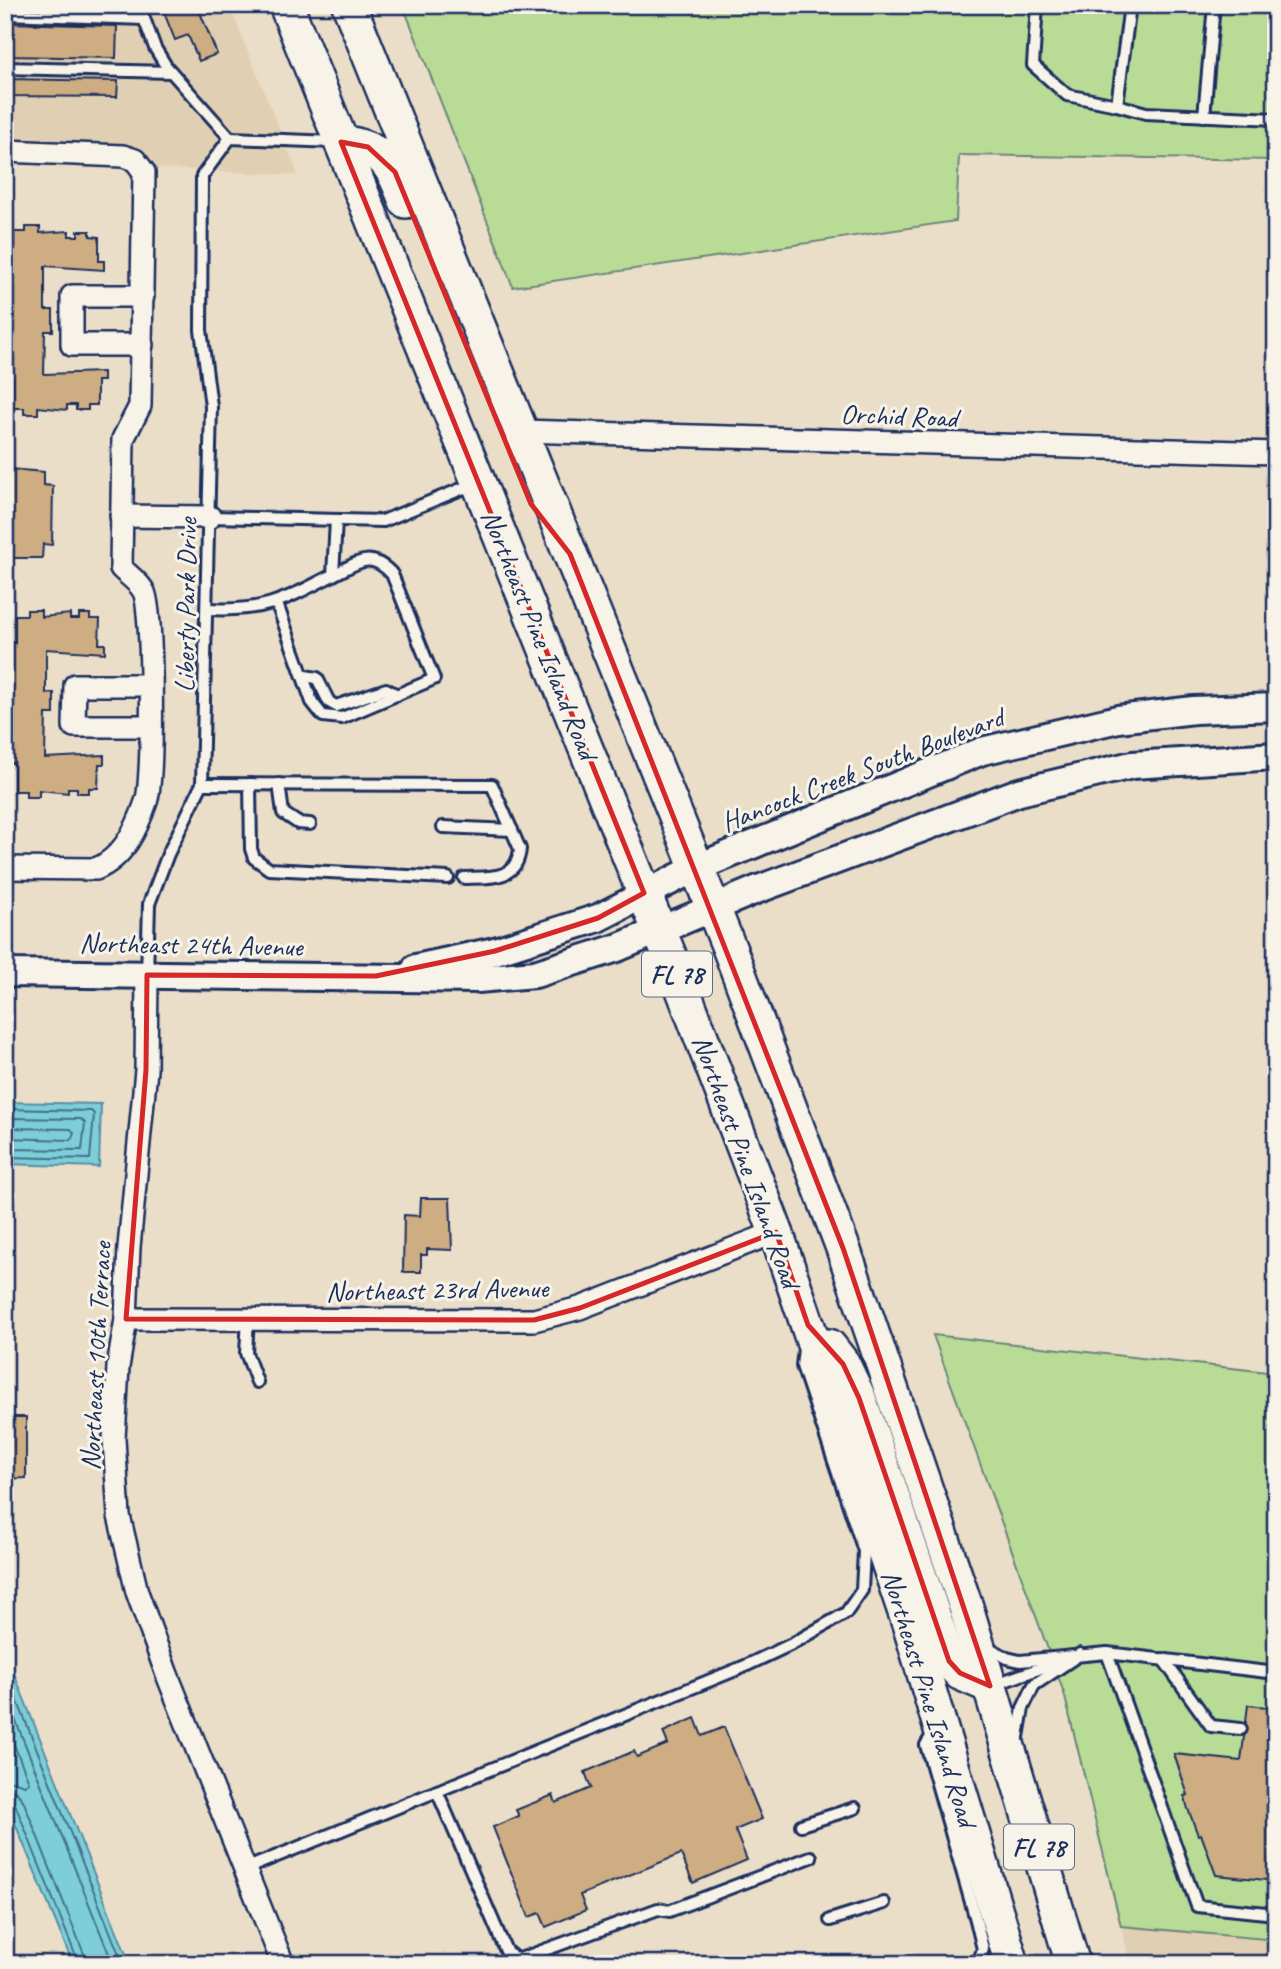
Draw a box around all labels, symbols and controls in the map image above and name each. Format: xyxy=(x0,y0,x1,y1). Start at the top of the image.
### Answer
street label: Orchid Road xyxy=(840,396,962,435)
street label: Northeast Pine Island Road xyxy=(474,504,607,768)
street label: Liberty Park Drive xyxy=(166,515,205,693)
street label: Hancock Creek South Boulevard xyxy=(716,698,1012,839)
street label: Northeast 24th Avenue xyxy=(79,925,305,964)
road number: FL 78 xyxy=(642,951,712,996)
street label: Northeast Pine Island Road xyxy=(685,1030,810,1296)
street label: Northeast 10th Terrace xyxy=(72,1239,119,1471)
street label: Northeast 23rd Avenue xyxy=(326,1270,550,1309)
street label: Northeast Pine Island Road xyxy=(874,1566,986,1834)
road number: FL 78 xyxy=(1004,1824,1074,1870)

